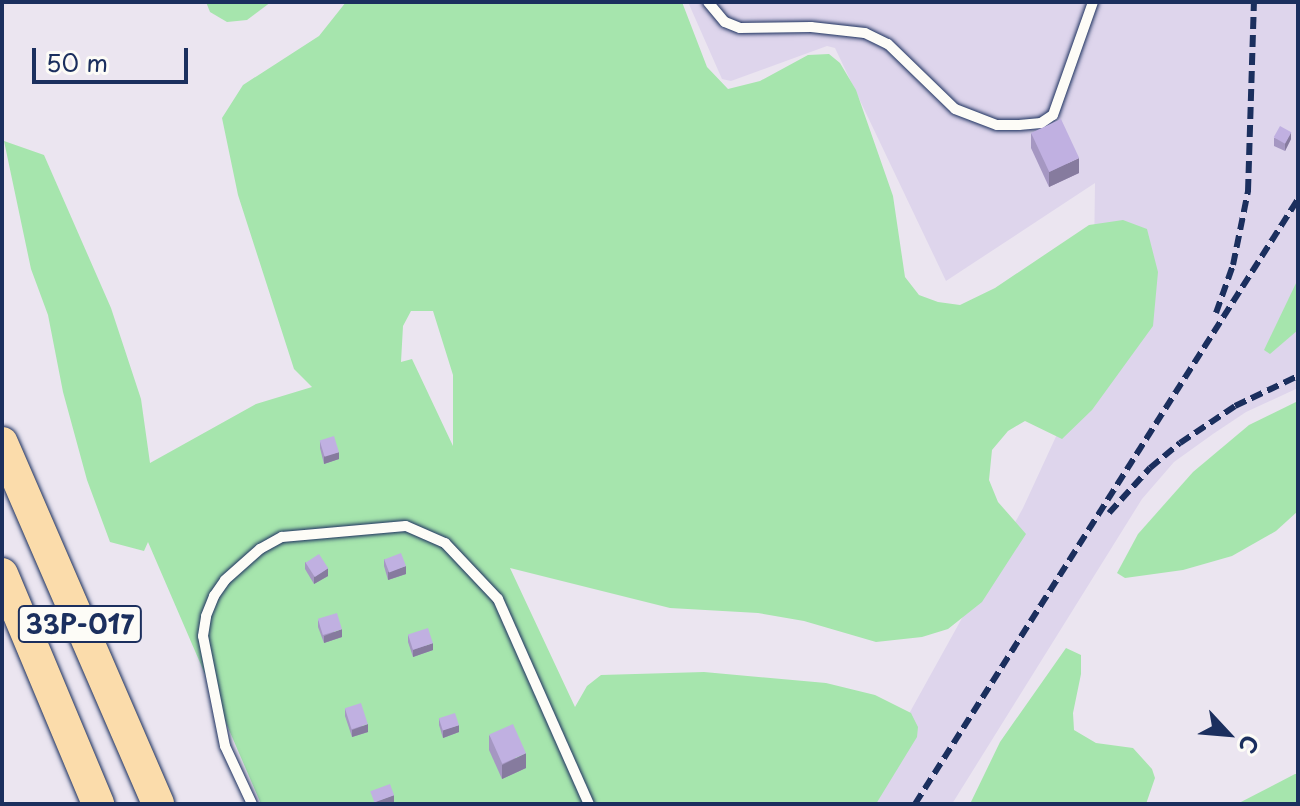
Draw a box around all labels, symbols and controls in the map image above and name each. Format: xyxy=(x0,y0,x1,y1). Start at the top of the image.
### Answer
scale bar xyxy=(36,32,192,82)
text: 50 m xyxy=(46,44,108,80)
road number: 33Р-017 xyxy=(16,602,144,646)
north arrow xyxy=(1188,694,1268,774)
text: С xyxy=(1232,730,1268,759)

